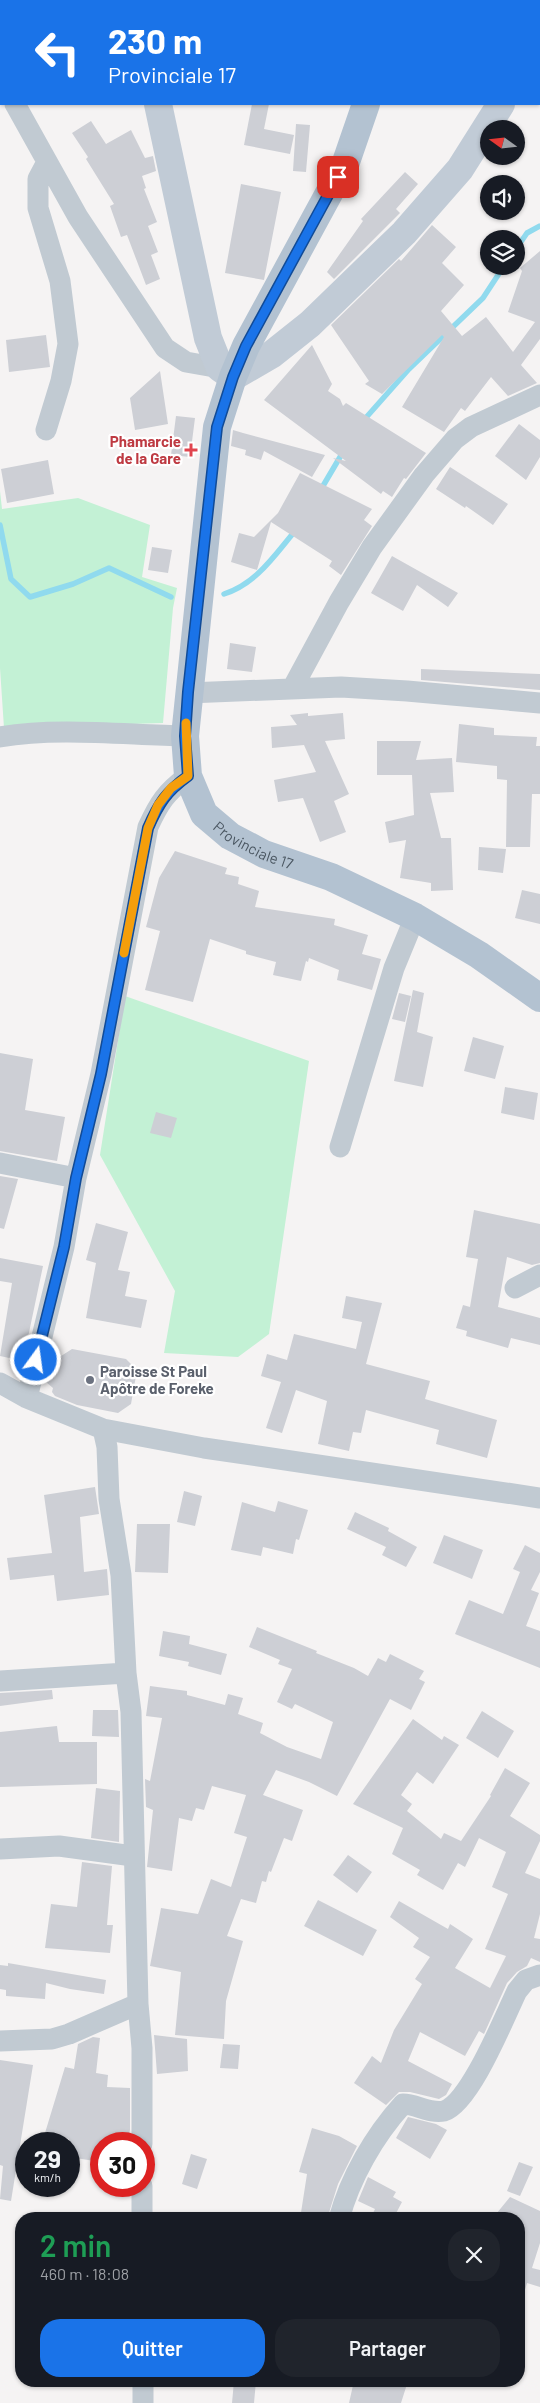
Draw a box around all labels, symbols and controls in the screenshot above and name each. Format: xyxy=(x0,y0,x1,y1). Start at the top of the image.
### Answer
text: 230 m xyxy=(108,19,202,61)
icon: left xyxy=(25,20,90,85)
text: Provinciale 17 xyxy=(108,61,236,87)
north arrow xyxy=(480,120,525,165)
map controls xyxy=(480,120,525,275)
pin xyxy=(317,156,359,198)
icon: arrive xyxy=(324,163,352,191)
button: sound xyxy=(480,175,525,220)
button: layers xyxy=(480,230,525,275)
place label: Phamarcie de la Gare xyxy=(110,432,181,467)
marker: Phamarcie de la Gare xyxy=(185,444,197,456)
street label: Provinciale 17 xyxy=(210,817,296,872)
position arrow xyxy=(9,1333,61,1385)
place label: Paroisse St Paul Apôtre de Foreke xyxy=(100,1362,214,1397)
marker: Paroisse St Paul Apôtre de Foreke xyxy=(84,1374,96,1386)
speed limit sign: 30 xyxy=(90,2132,155,2197)
text: 29 xyxy=(34,2143,61,2173)
text: km/h xyxy=(34,2170,61,2184)
text: 2 min xyxy=(40,2227,111,2263)
button: close xyxy=(448,2229,500,2281)
text: 460 m · 18:08 xyxy=(40,2264,129,2283)
button: Quitter xyxy=(40,2319,265,2377)
button: Partager xyxy=(275,2319,500,2377)

